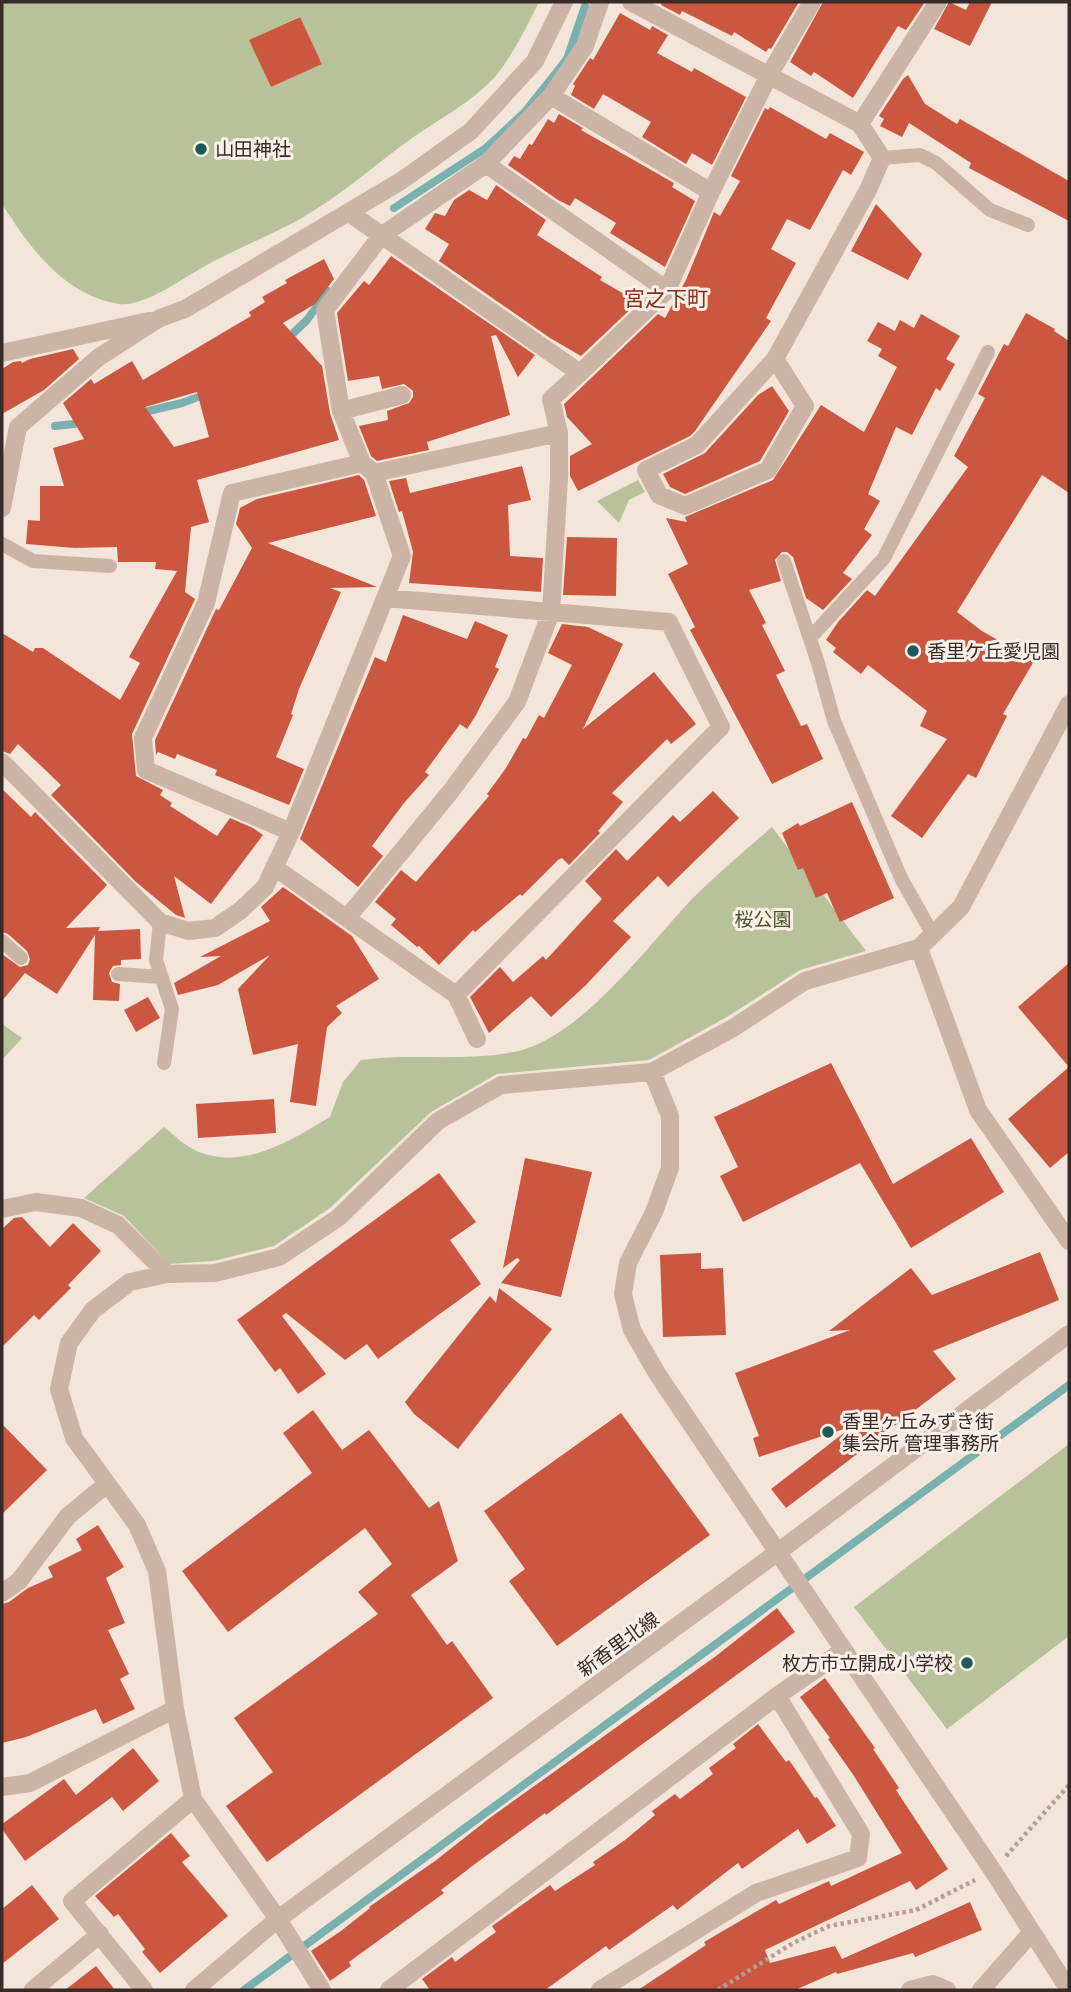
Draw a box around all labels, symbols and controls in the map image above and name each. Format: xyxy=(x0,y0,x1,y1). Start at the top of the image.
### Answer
place label: 山田神社 xyxy=(215,137,291,161)
marker: 山田神社 xyxy=(193,141,209,157)
district label: 宮之下町 xyxy=(624,285,708,312)
place label: 香里ケ丘愛児園 xyxy=(927,639,1060,663)
marker: 香里ケ丘愛児園 xyxy=(905,643,921,659)
park label: 桜公園 xyxy=(734,907,792,931)
place label: 香里ヶ丘みずき街 集会所 管理事務所 xyxy=(842,1409,999,1455)
marker: 香里ヶ丘みずき街 集会所 管理事務所 xyxy=(820,1424,836,1440)
street label: 新香里北線 xyxy=(573,1606,663,1682)
place label: 枚方市立開成小学校 xyxy=(782,1651,953,1675)
marker: 枚方市立開成小学校 xyxy=(959,1655,975,1671)

